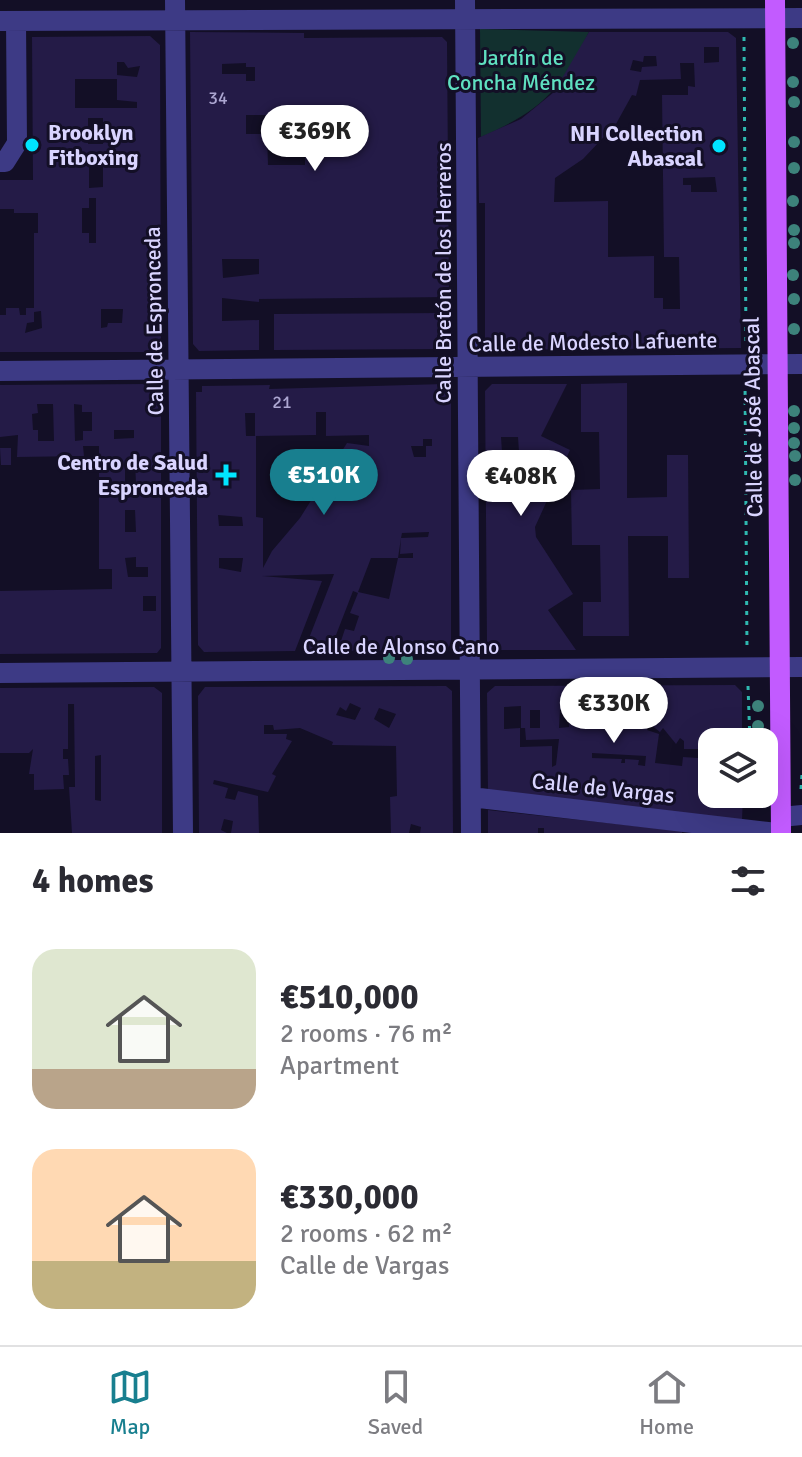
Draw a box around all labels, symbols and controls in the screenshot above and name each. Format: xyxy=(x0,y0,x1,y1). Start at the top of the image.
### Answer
park label: Jardín de Concha Méndez xyxy=(447,44,595,96)
house number: 34 xyxy=(208,87,228,109)
pin: €369K xyxy=(259,105,371,173)
text: €369K xyxy=(279,115,351,147)
place label: Brooklyn Fitboxing xyxy=(48,119,139,171)
place label: NH Collection Abascal xyxy=(570,120,703,172)
marker: Brooklyn Fitboxing xyxy=(23,136,41,154)
marker: NH Collection Abascal xyxy=(710,137,728,155)
street label: Calle Bretón de los Herreros xyxy=(430,142,457,404)
street label: Calle de Espronceda xyxy=(139,226,169,416)
street label: Calle de José Abascal xyxy=(738,316,768,518)
street label: Calle de Modesto Lafuente xyxy=(468,326,718,358)
house number: 21 xyxy=(272,391,292,413)
place label: Centro de Salud Espronceda xyxy=(57,449,208,501)
pin: €510K xyxy=(268,449,380,517)
pin: €408K xyxy=(465,450,577,518)
text: €510K xyxy=(288,459,360,491)
text: €408K xyxy=(485,460,557,492)
marker: Centro de Salud Espronceda xyxy=(215,464,237,486)
street label: Calle de Alonso Cano xyxy=(303,633,499,660)
pin: €330K xyxy=(558,677,670,745)
text: €330K xyxy=(578,687,650,719)
map controls xyxy=(698,728,778,808)
button: layers xyxy=(698,728,778,808)
street label: Calle de Vargas xyxy=(530,767,676,809)
icon: filters xyxy=(726,859,770,903)
text: 4 homes xyxy=(32,860,153,902)
text: €510,000 xyxy=(280,976,419,1018)
icon: home xyxy=(96,981,192,1077)
text: 2 rooms · 76 m² xyxy=(280,1018,453,1050)
text: Apartment xyxy=(280,1050,399,1082)
text: €330,000 xyxy=(280,1176,419,1218)
icon: home xyxy=(96,1181,192,1277)
text: 2 rooms · 62 m² xyxy=(280,1218,453,1250)
text: Calle de Vargas xyxy=(280,1250,449,1282)
tab: Map xyxy=(108,1365,152,1440)
tab: Saved xyxy=(368,1365,423,1440)
tab: Home xyxy=(639,1365,694,1440)

